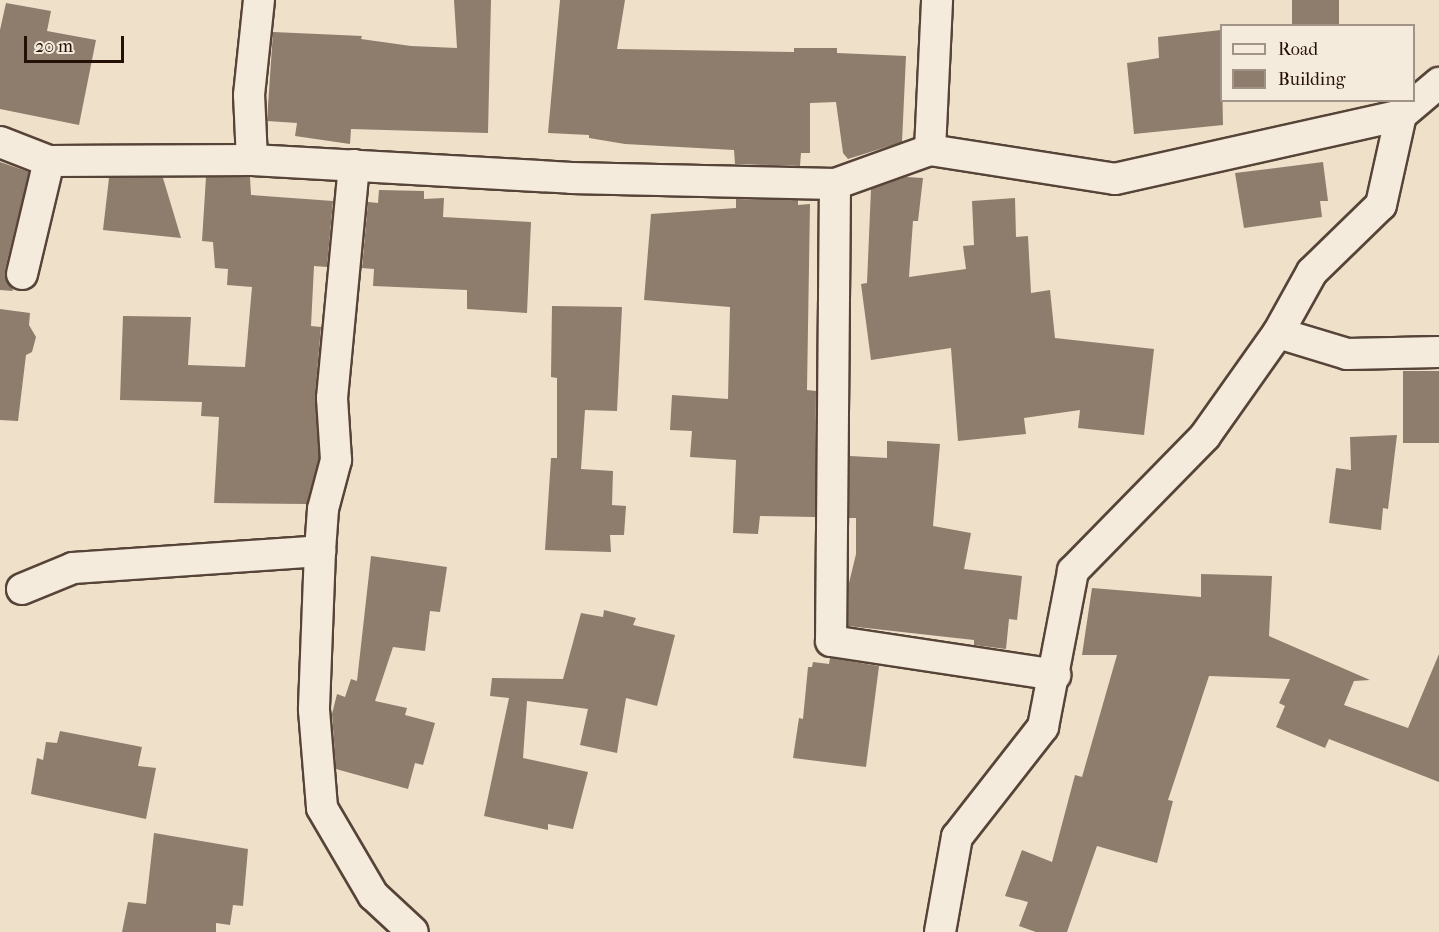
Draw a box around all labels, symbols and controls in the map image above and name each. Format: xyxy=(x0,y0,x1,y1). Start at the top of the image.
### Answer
scale bar xyxy=(27,24,128,62)
legend xyxy=(1220,24,1415,102)
text: 20 m xyxy=(35,36,73,57)
text: Road xyxy=(1278,39,1318,60)
text: Building xyxy=(1278,69,1345,90)

